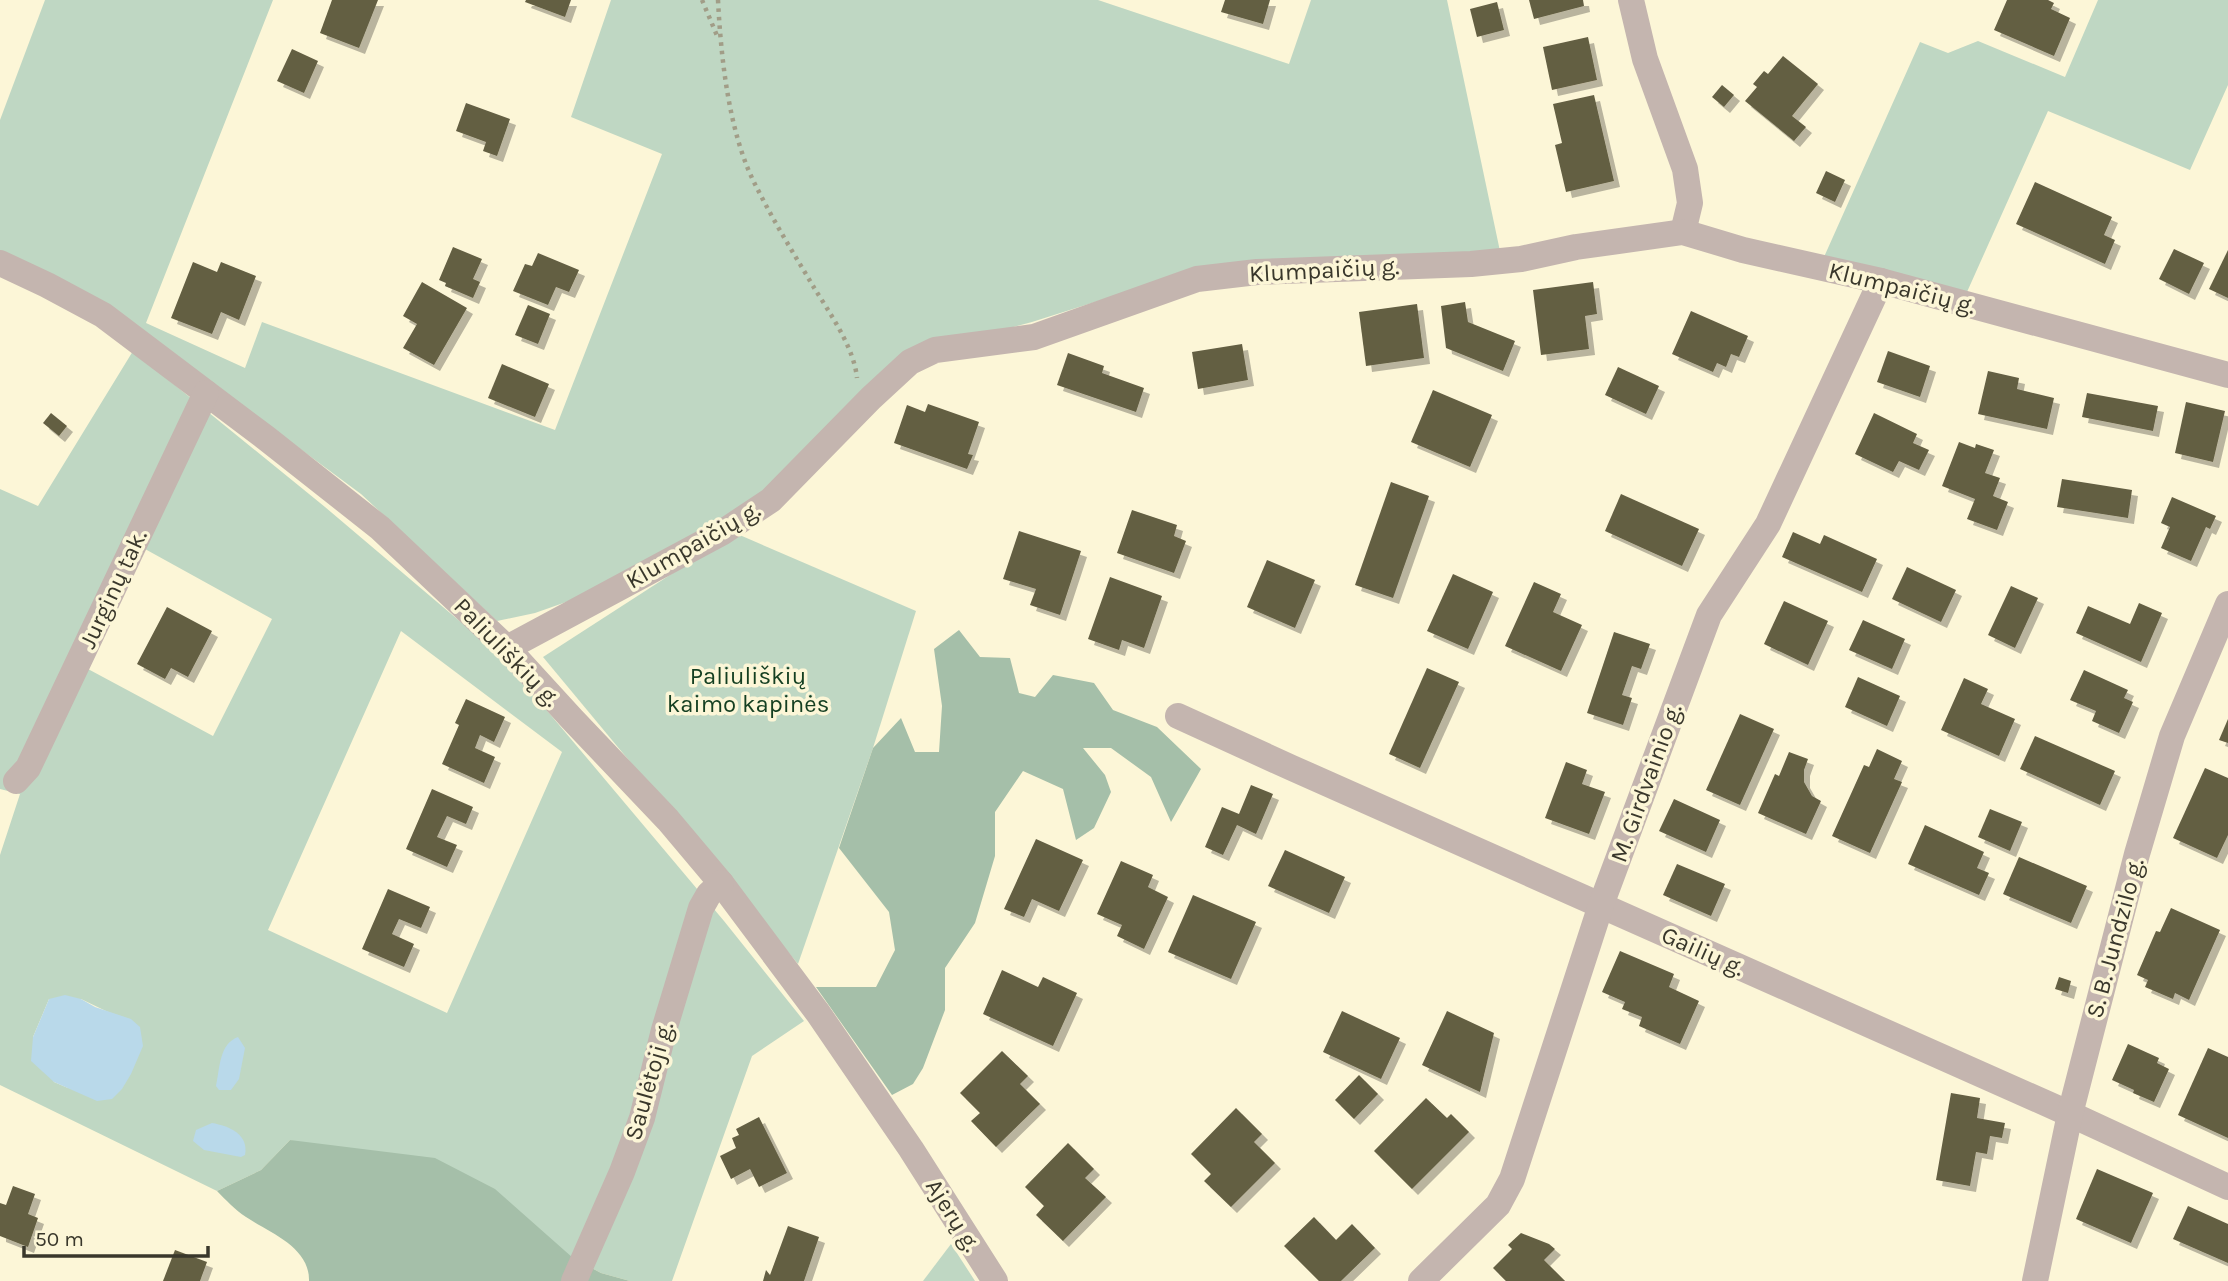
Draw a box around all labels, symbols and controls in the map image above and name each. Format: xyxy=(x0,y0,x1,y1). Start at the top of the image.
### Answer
street label: Klumpaičių g. xyxy=(1248,252,1400,288)
street label: Klumpaičių g. xyxy=(1826,256,1978,320)
street label: Klumpaičių g. xyxy=(621,495,765,595)
street label: Jurginų tak. xyxy=(73,525,153,653)
street label: Paliuliškių g. xyxy=(448,592,566,712)
park label: Paliuliškių kaimo kapinės xyxy=(667,662,829,718)
street label: M. Girdvainio g. xyxy=(1604,700,1688,866)
street label: S. B. Jundzilo g. xyxy=(2080,855,2150,1021)
street label: Gailių g. xyxy=(1657,920,1749,982)
street label: Saulėtoji g. xyxy=(619,1019,679,1143)
street label: Ajerų g. xyxy=(920,1173,986,1257)
scale bar xyxy=(24,1214,208,1258)
text: 50 m xyxy=(35,1227,84,1251)

